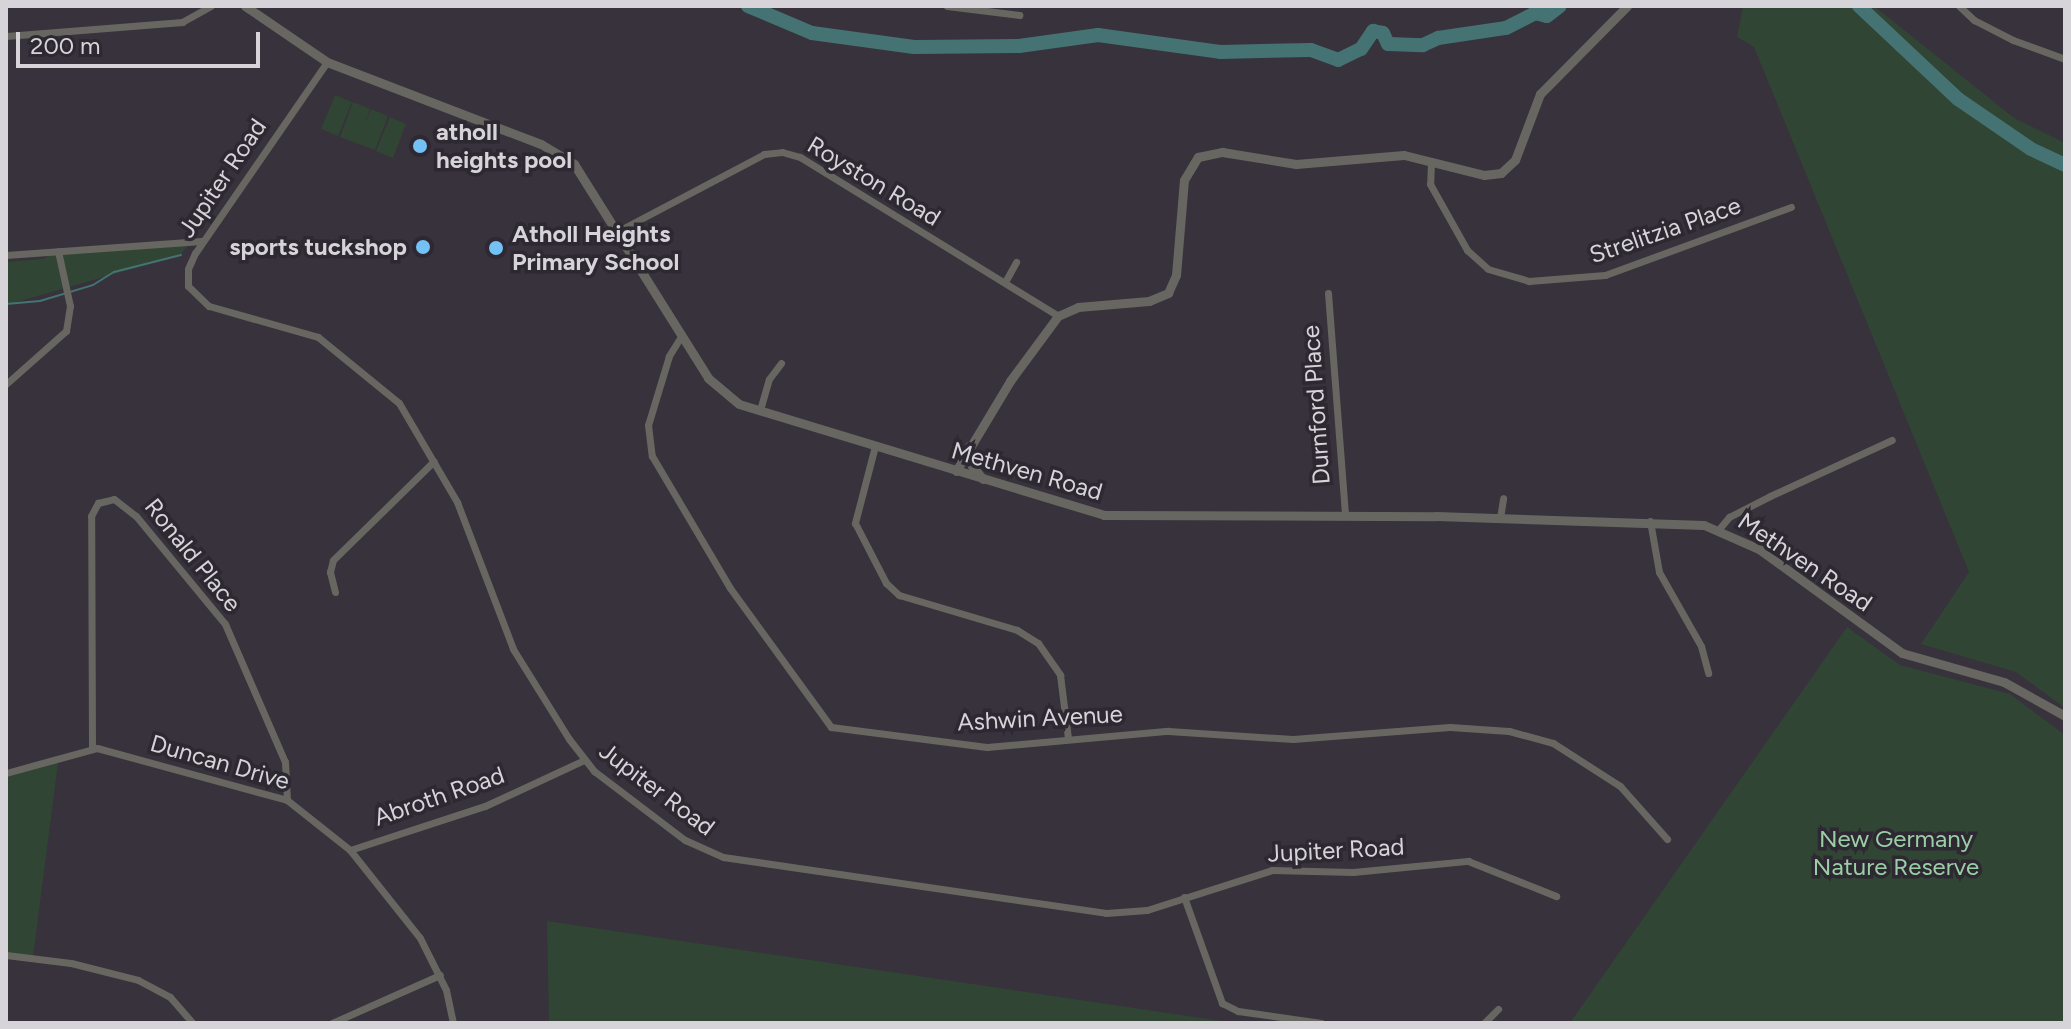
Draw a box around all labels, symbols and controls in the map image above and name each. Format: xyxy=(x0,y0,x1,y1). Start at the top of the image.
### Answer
scale bar xyxy=(20,16,264,66)
text: 200 m xyxy=(30,31,101,60)
street label: Jupiter Road xyxy=(172,113,272,243)
place label: atholl heights pool xyxy=(436,118,572,174)
street label: Royston Road xyxy=(802,130,946,232)
marker: atholl heights pool xyxy=(411,137,429,155)
street label: Strelitzia Place xyxy=(1586,191,1744,269)
place label: Atholl Heights Primary School xyxy=(512,220,679,276)
place label: sports tuckshop xyxy=(229,233,407,261)
marker: sports tuckshop xyxy=(414,238,432,256)
marker: Atholl Heights Primary School xyxy=(487,239,505,257)
street label: Durnford Place xyxy=(1296,324,1336,486)
street label: Methven Road xyxy=(948,436,1106,506)
street label: Ronald Place xyxy=(139,493,247,617)
street label: Methven Road xyxy=(1732,507,1878,617)
street label: Ashwin Avenue xyxy=(957,699,1123,737)
street label: Duncan Drive xyxy=(147,728,293,796)
street label: Jupiter Road xyxy=(594,736,720,842)
street label: Abroth Road xyxy=(370,760,508,832)
park label: New Germany Nature Reserve xyxy=(1813,825,1979,881)
street label: Jupiter Road xyxy=(1267,832,1405,868)

